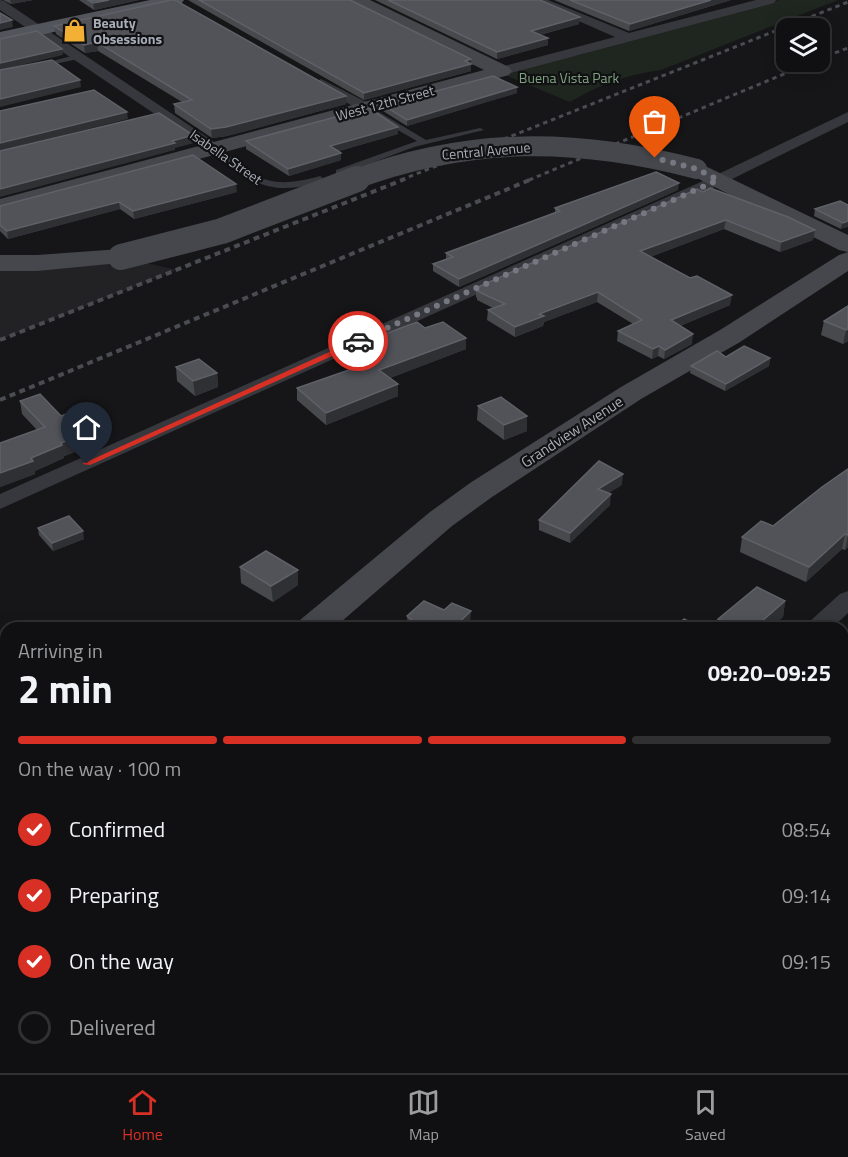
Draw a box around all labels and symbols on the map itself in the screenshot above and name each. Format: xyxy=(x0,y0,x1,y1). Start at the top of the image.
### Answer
place label: Beauty Obsessions xyxy=(93,12,163,49)
shop icon: Beauty Obsessions xyxy=(62,18,88,44)
park label: Buena Vista Park xyxy=(519,67,619,88)
street label: West 12th Street xyxy=(333,79,436,126)
pin xyxy=(629,96,680,158)
street label: Isabella Street xyxy=(186,124,267,189)
street label: Central Avenue xyxy=(441,136,531,165)
courier xyxy=(328,311,388,371)
street label: Grandview Avenue xyxy=(516,390,627,473)
pin xyxy=(61,402,112,464)

